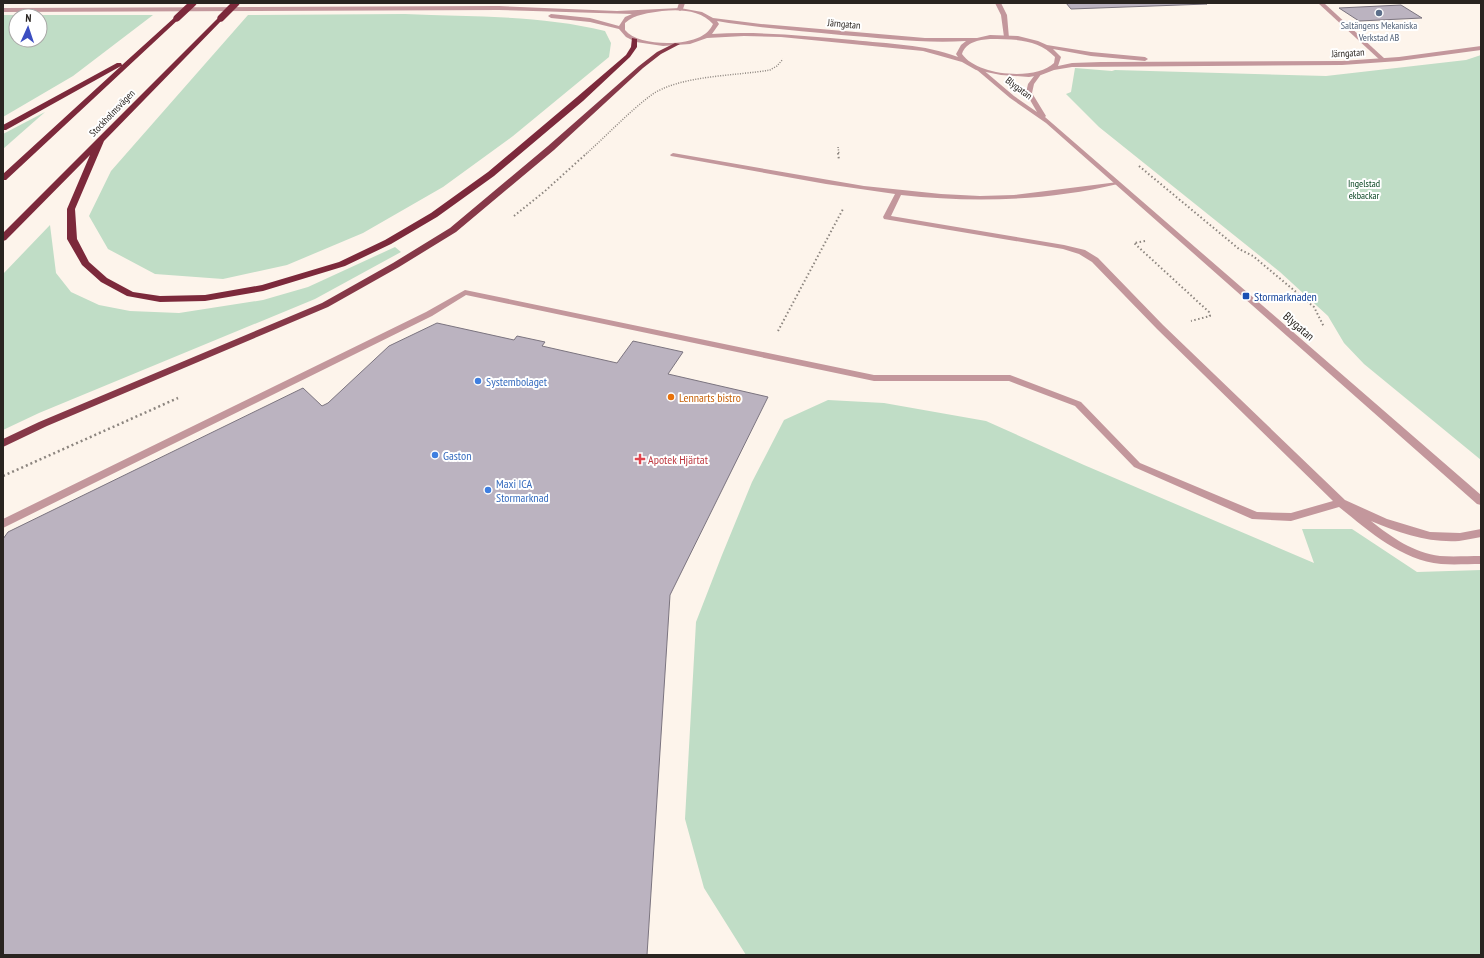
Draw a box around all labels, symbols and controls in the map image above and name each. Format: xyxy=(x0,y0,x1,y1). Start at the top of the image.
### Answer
north arrow xyxy=(8,8,48,48)
marker: Saltängens Mekaniska Verkstad AB xyxy=(1374,8,1384,18)
text: N xyxy=(25,11,32,25)
street label: Järngatan xyxy=(826,16,861,32)
place label: Saltängens Mekaniska Verkstad AB xyxy=(1341,19,1417,44)
street label: Järngatan xyxy=(1330,46,1365,60)
street label: Blygatan xyxy=(1003,74,1035,102)
street label: Stockholmsvägen xyxy=(86,87,138,139)
park label: Ingelstad ekbackar xyxy=(1348,177,1380,202)
place label: Stormarknaden xyxy=(1254,289,1317,304)
marker: Stormarknaden xyxy=(1241,291,1251,301)
street label: Blygatan xyxy=(1280,308,1318,344)
place label: Systembolaget xyxy=(486,374,548,389)
marker: Systembolaget xyxy=(473,376,483,386)
place label: Lennarts bistro xyxy=(679,390,741,405)
marker: Lennarts bistro xyxy=(666,392,676,402)
place label: Gaston xyxy=(443,448,471,463)
marker: Gaston xyxy=(430,450,440,460)
place label: Apotek Hjärtat xyxy=(648,452,709,467)
marker: Apotek Hjärtat xyxy=(635,454,645,464)
place label: Maxi ICA Stormarknad xyxy=(496,476,549,505)
marker: Maxi ICA Stormarknad xyxy=(483,485,493,495)

